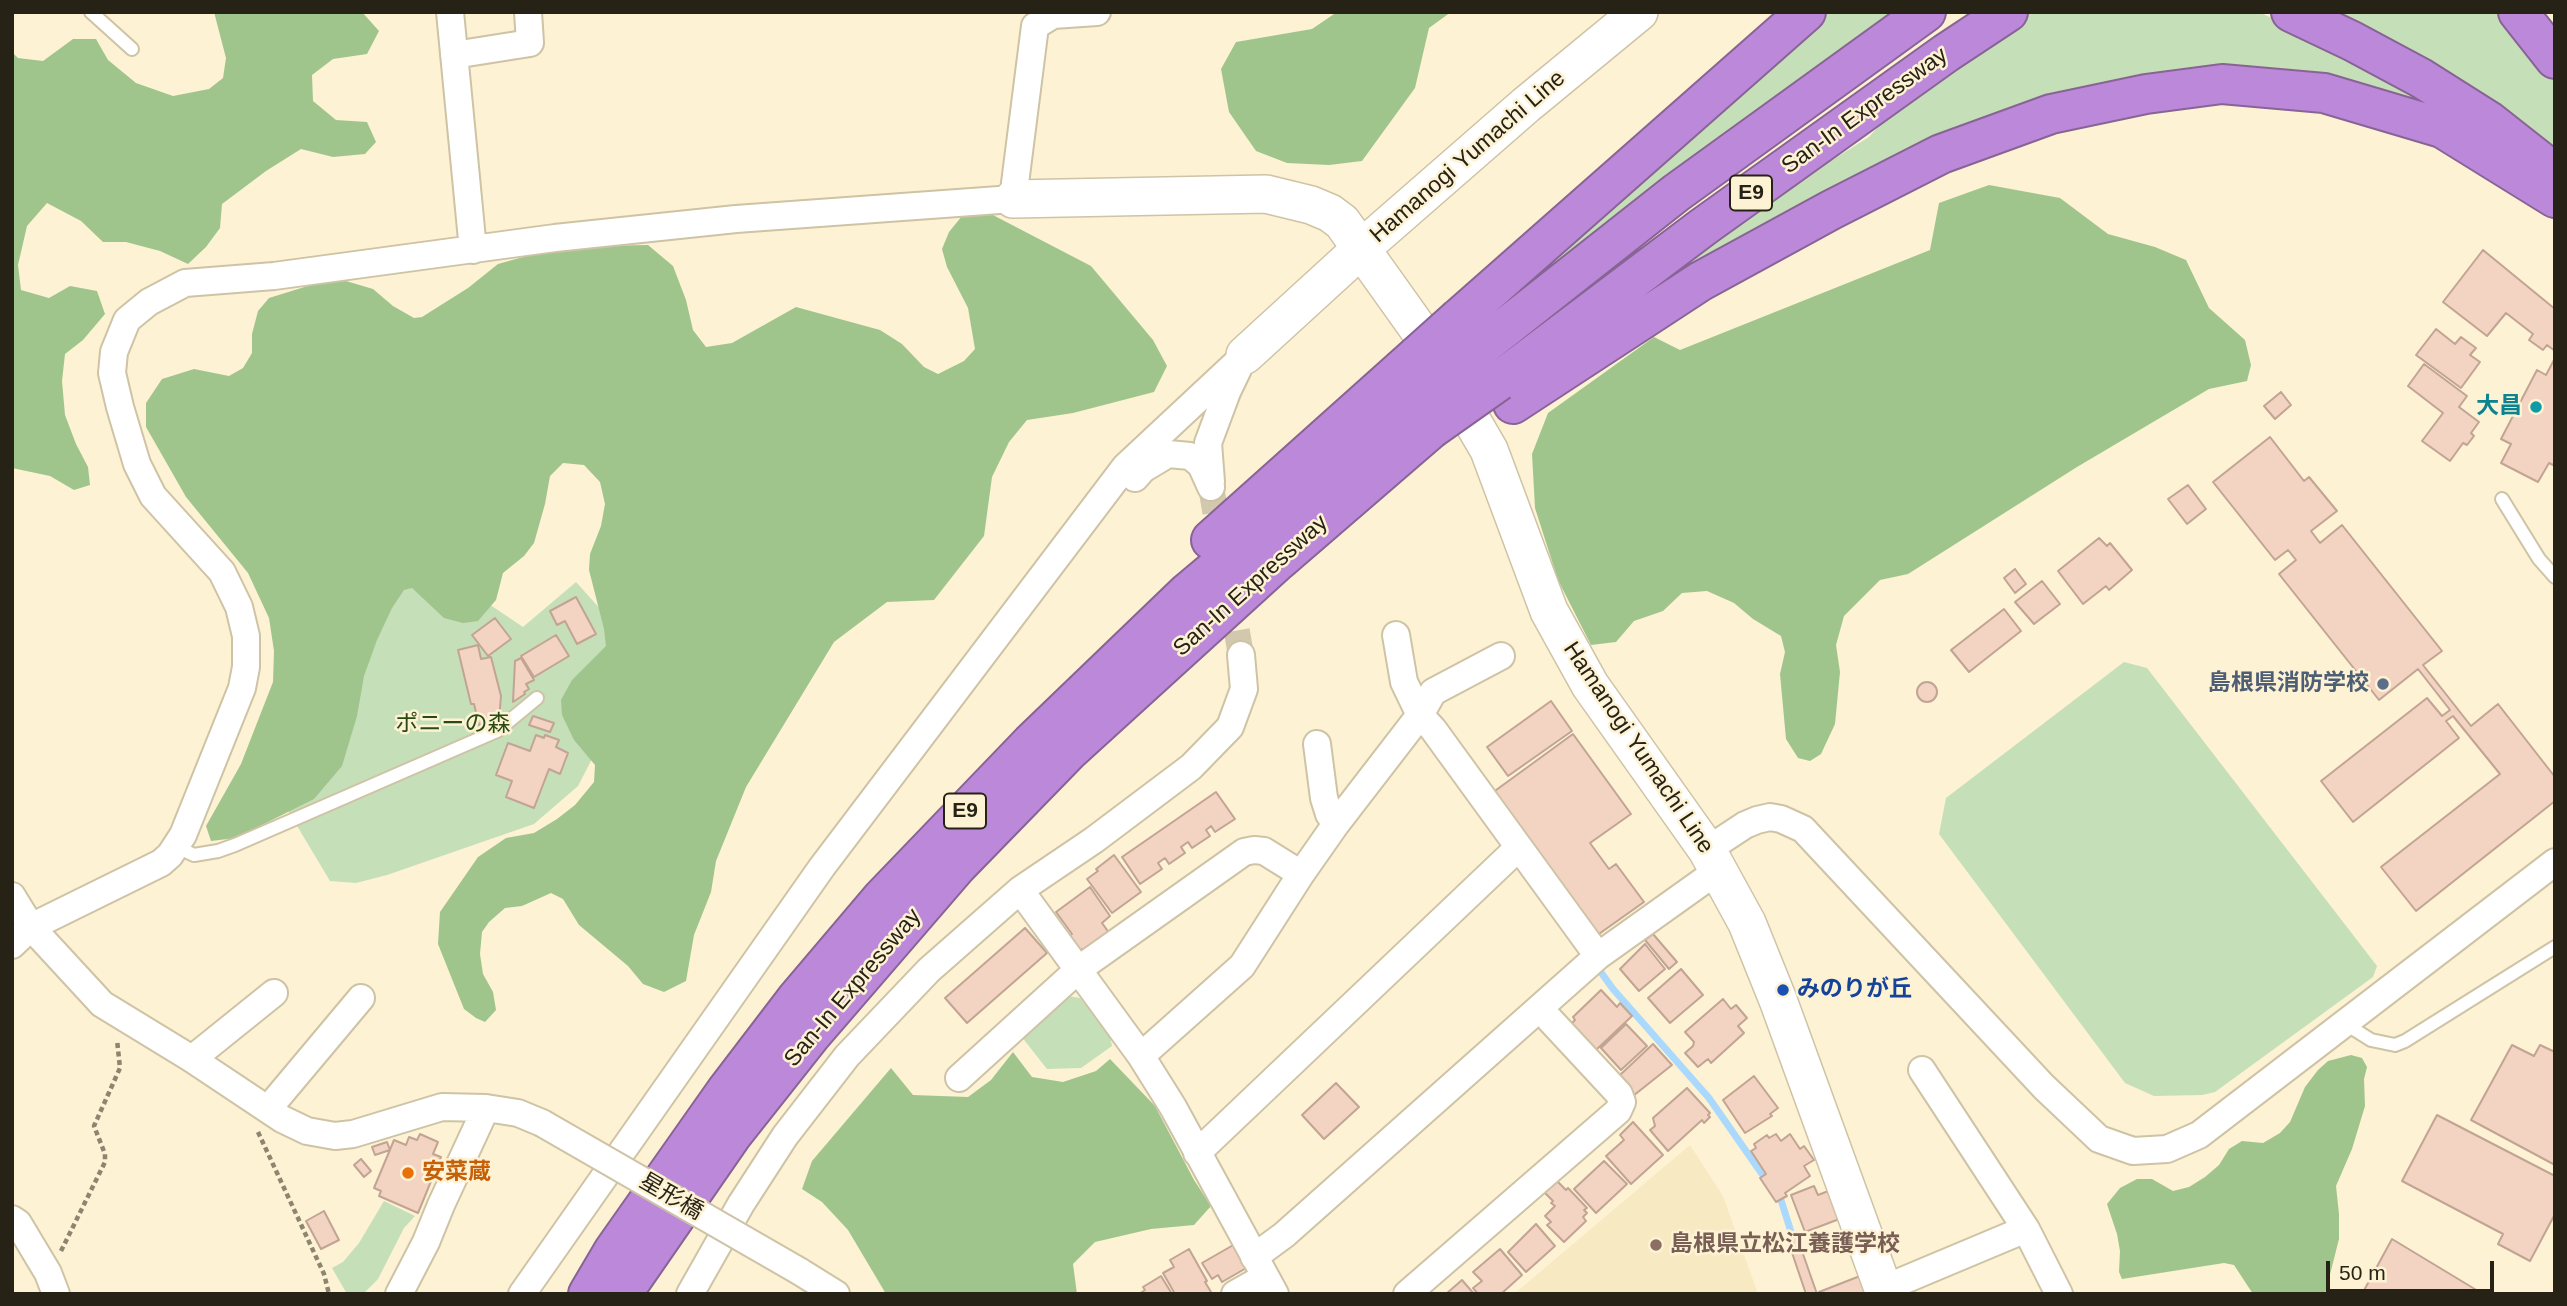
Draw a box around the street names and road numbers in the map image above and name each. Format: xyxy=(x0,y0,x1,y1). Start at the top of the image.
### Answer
street label: San-In Expressway xyxy=(1777,42,1953,180)
street label: Hamanogi Yumachi Line xyxy=(1365,65,1571,249)
road number: E9 xyxy=(1730,176,1772,210)
street label: San-In Expressway xyxy=(1168,509,1334,663)
street label: Hamanogi Yumachi Line xyxy=(1557,637,1719,859)
road number: E9 xyxy=(944,794,986,828)
street label: San-In Expressway xyxy=(779,903,927,1073)
street label: 星形橋 xyxy=(634,1168,708,1226)

